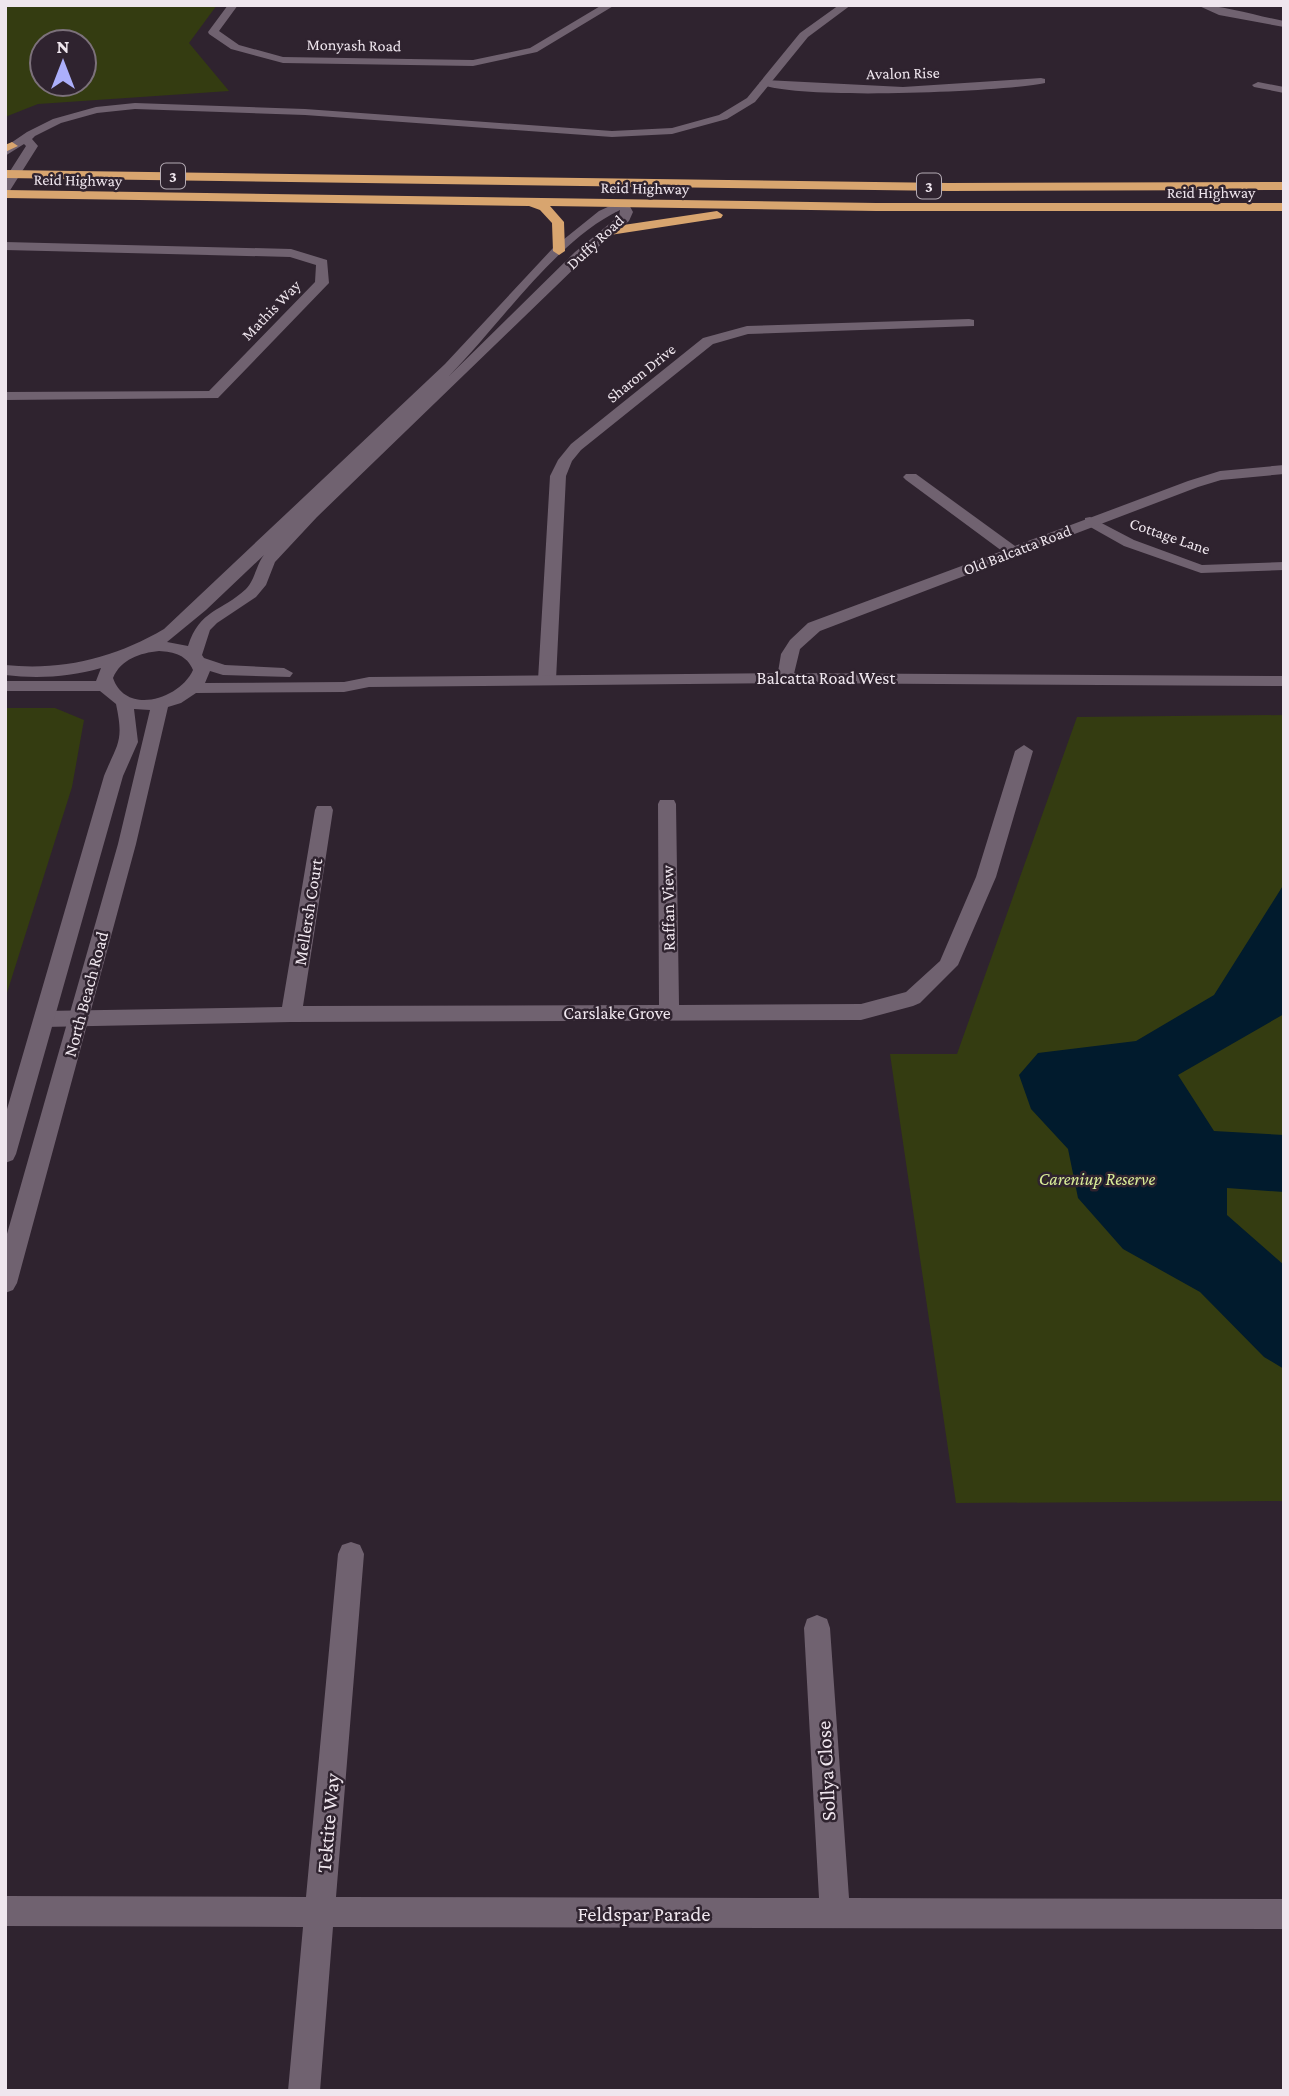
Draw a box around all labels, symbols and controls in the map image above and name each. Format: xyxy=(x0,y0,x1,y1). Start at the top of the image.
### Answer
north arrow xyxy=(28,28,98,98)
text: N xyxy=(57,36,70,57)
street label: Monyash Road xyxy=(306,36,402,55)
street label: Avalon Rise xyxy=(866,64,940,82)
road number: 3 xyxy=(161,164,185,188)
street label: Reid Highway xyxy=(34,171,123,190)
road number: 3 xyxy=(917,174,941,198)
street label: Reid Highway xyxy=(601,179,690,198)
street label: Reid Highway xyxy=(1167,184,1256,202)
street label: Duffy Road xyxy=(563,211,628,273)
street label: Mathis Way xyxy=(238,276,305,344)
street label: Sharon Drive xyxy=(603,340,679,406)
street label: Cottage Lane xyxy=(1127,514,1212,559)
street label: Old Balcatta Road xyxy=(961,521,1074,578)
street label: Balcatta Road West xyxy=(757,668,896,688)
street label: Mellersh Court xyxy=(290,856,326,967)
street label: Raffan View xyxy=(657,864,679,951)
street label: North Beach Road xyxy=(60,929,112,1059)
street label: Carslake Grove xyxy=(563,1003,671,1023)
park label: Careniup Reserve xyxy=(1039,1169,1155,1189)
street label: Sollya Close xyxy=(811,1720,841,1822)
street label: Tektite Way xyxy=(312,1772,344,1874)
street label: Feldspar Parade xyxy=(577,1902,711,1926)

